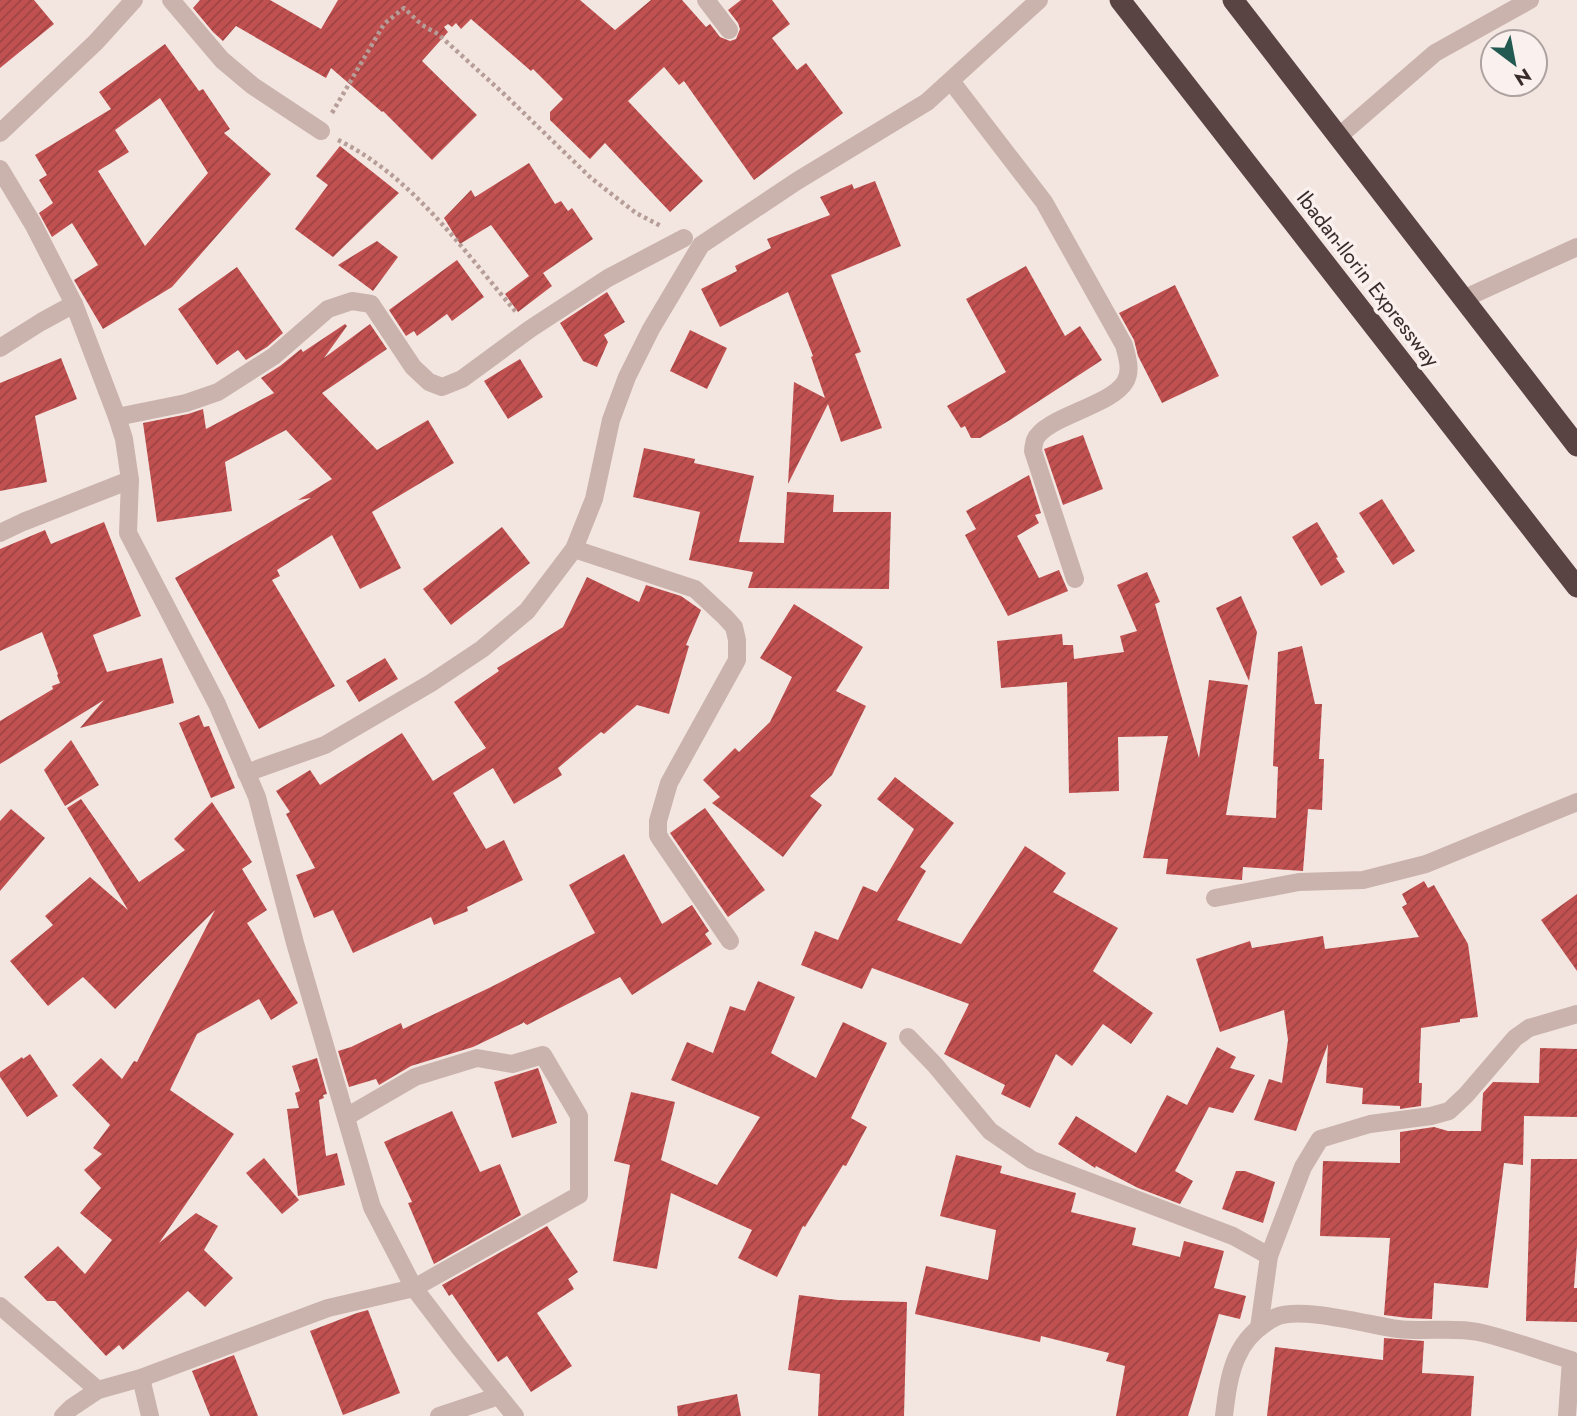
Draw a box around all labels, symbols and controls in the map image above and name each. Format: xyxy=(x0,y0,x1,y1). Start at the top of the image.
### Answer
north arrow xyxy=(1479,28,1549,98)
text: N xyxy=(1509,62,1536,92)
street label: Ibadan-Ilorin Expressway xyxy=(1290,184,1447,374)

